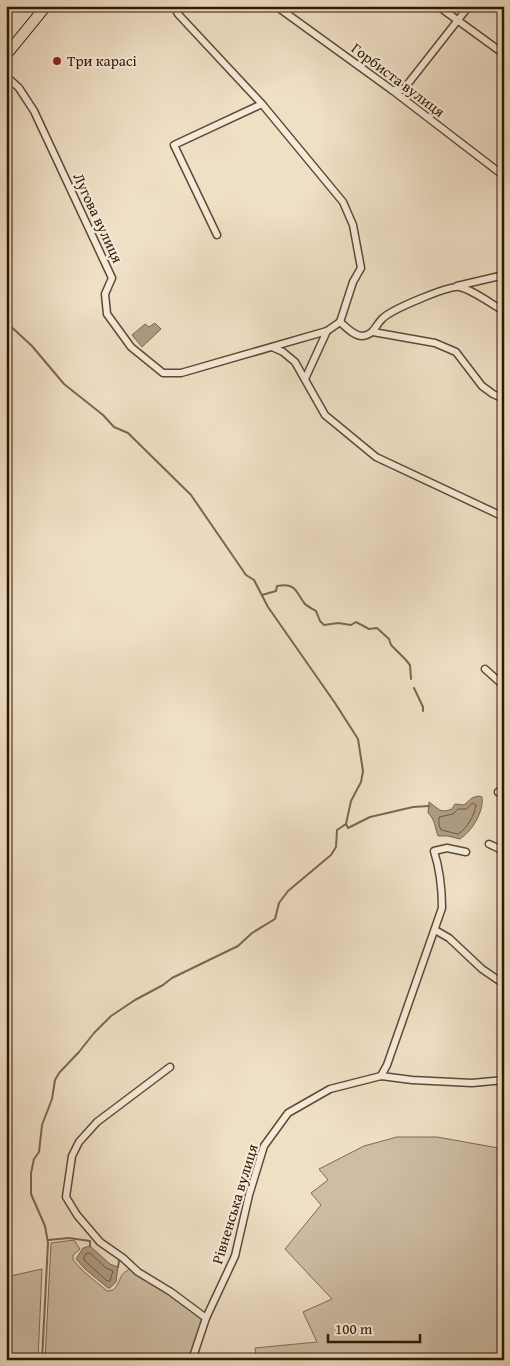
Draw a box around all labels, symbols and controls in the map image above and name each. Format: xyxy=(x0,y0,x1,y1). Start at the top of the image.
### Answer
street label: Горбиста вулиця xyxy=(347,37,450,122)
place label: Три карасі xyxy=(67,50,137,71)
marker: Три карасі xyxy=(51,55,63,67)
street label: Лугова вулиця xyxy=(68,169,129,267)
street label: Рівненська вулиця xyxy=(206,1141,263,1266)
scale bar xyxy=(328,1311,420,1343)
text: 100 m xyxy=(335,1318,373,1339)

